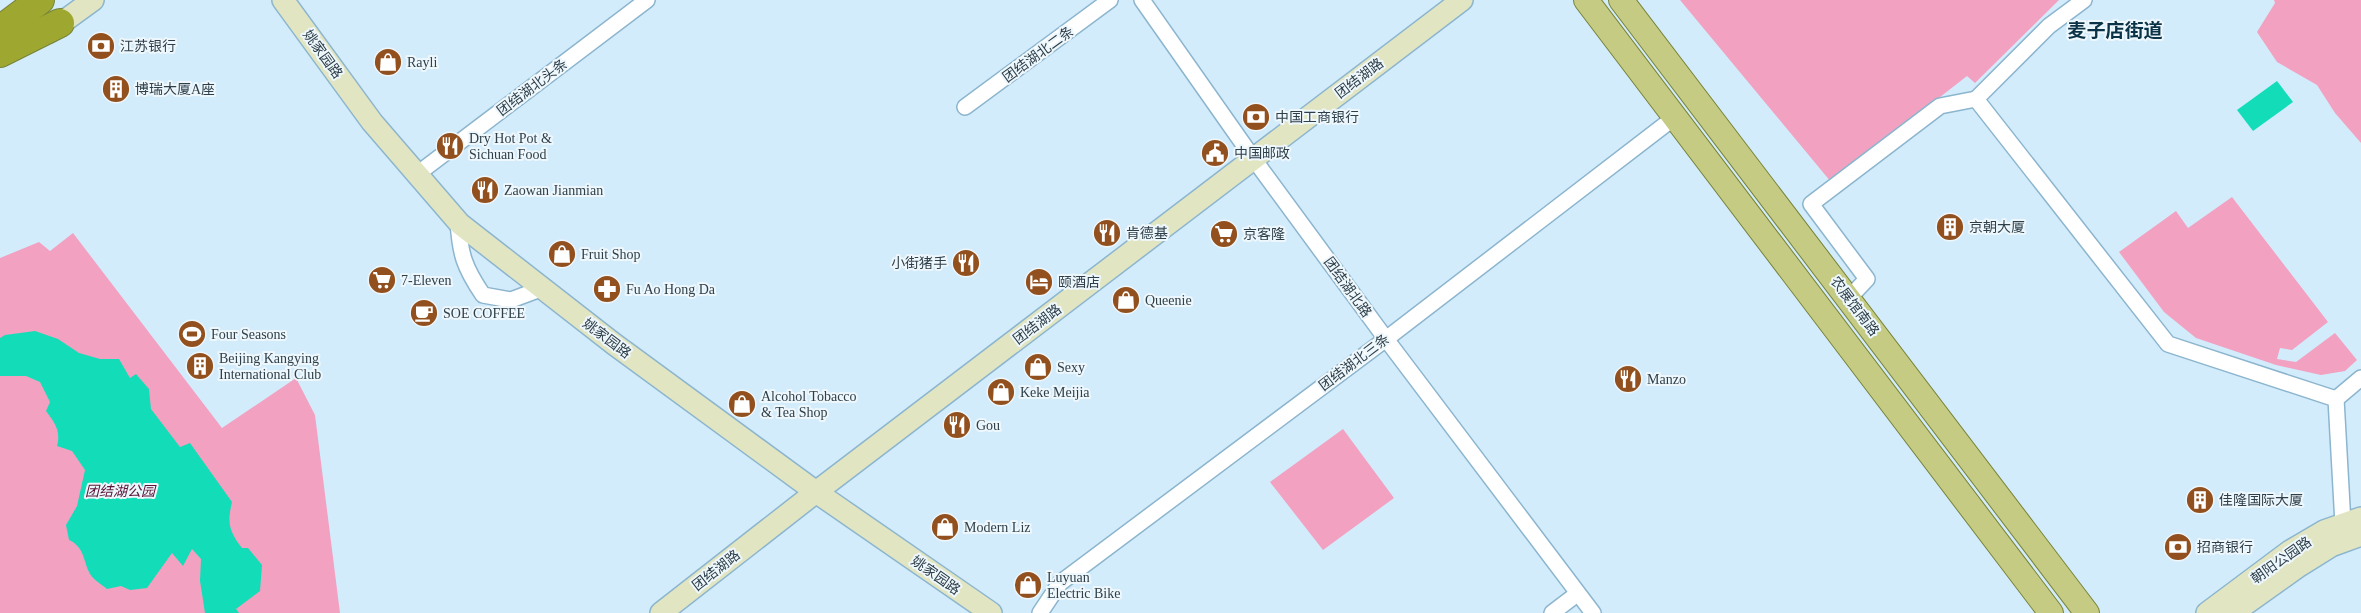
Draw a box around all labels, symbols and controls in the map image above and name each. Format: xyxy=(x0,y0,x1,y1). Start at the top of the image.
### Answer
district label: 麦子店街道 xyxy=(2067,20,2163,41)
street label: 团结湖北二条 xyxy=(999,23,1077,85)
street label: 姚家园路 xyxy=(300,27,346,81)
bank icon: 江苏银行 xyxy=(86,31,116,61)
place label: 江苏银行 xyxy=(120,39,176,54)
shop icon: Rayli xyxy=(373,47,403,77)
place label: Rayli xyxy=(407,55,437,70)
street label: 团结湖北头条 xyxy=(494,55,570,119)
street label: 团结湖路 xyxy=(1332,56,1386,101)
building icon: 博瑞大厦A座 xyxy=(101,74,131,104)
place label: 博瑞大厦A座 xyxy=(135,81,215,97)
bank icon: 中国工商银行 xyxy=(1241,102,1271,132)
place label: 中国工商银行 xyxy=(1275,110,1359,125)
restaurant icon: Dry Hot Pot & Sichuan Food xyxy=(435,131,465,161)
place label: Dry Hot Pot & Sichuan Food xyxy=(469,131,552,162)
public building icon: 中国邮政 xyxy=(1200,138,1230,168)
place label: 中国邮政 xyxy=(1234,146,1290,161)
restaurant icon: Zaowan Jianmian xyxy=(470,175,500,205)
place label: Zaowan Jianmian xyxy=(504,183,603,198)
building icon: 京朝大厦 xyxy=(1935,212,1965,242)
restaurant icon: 肯德基 xyxy=(1092,218,1122,248)
supermarket icon: 京客隆 xyxy=(1209,219,1239,249)
place label: 京朝大厦 xyxy=(1969,220,2025,235)
place label: 肯德基 xyxy=(1126,225,1168,241)
place label: 京客隆 xyxy=(1243,226,1285,242)
shop icon: Fruit Shop xyxy=(547,239,577,269)
place label: Fruit Shop xyxy=(581,247,641,262)
restaurant icon: 小街猪手 xyxy=(951,248,981,278)
street label: 团结湖北路 xyxy=(1321,254,1375,320)
place label: 小街猪手 xyxy=(891,256,947,271)
supermarket icon: 7-Eleven xyxy=(367,265,397,295)
hotel icon: 颐酒店 xyxy=(1024,267,1054,297)
place label: 7-Eleven xyxy=(401,273,452,288)
pharmacy icon: Fu Ao Hong Da xyxy=(592,274,622,304)
street label: 农展馆南路 xyxy=(1828,274,1882,339)
place label: 颐酒店 xyxy=(1058,275,1100,290)
place label: Fu Ao Hong Da xyxy=(626,282,716,297)
shop icon: Queenie xyxy=(1111,285,1141,315)
place label: Queenie xyxy=(1145,293,1192,308)
cafe icon: SOE COFFEE xyxy=(409,298,439,328)
street label: 团结湖路 xyxy=(1010,302,1064,347)
place label: SOE COFFEE xyxy=(443,306,525,321)
street label: 姚家园路 xyxy=(580,315,634,361)
sports icon: Four Seasons xyxy=(177,319,207,349)
place label: Four Seasons xyxy=(211,327,286,342)
street label: 团结湖北三条 xyxy=(1316,330,1392,394)
building icon: Beijing Kangying International Club xyxy=(185,351,215,381)
place label: Beijing Kangying International Club xyxy=(219,351,321,382)
shop icon: Sexy xyxy=(1023,352,1053,382)
place label: Sexy xyxy=(1057,360,1085,375)
restaurant icon: Manzo xyxy=(1613,364,1643,394)
place label: Manzo xyxy=(1647,372,1686,387)
shop icon: Keke Meijia xyxy=(986,377,1016,407)
place label: Keke Meijia xyxy=(1020,385,1090,400)
shop icon: Alcohol Tobacco & Tea Shop xyxy=(727,389,757,419)
place label: Alcohol Tobacco & Tea Shop xyxy=(761,389,857,420)
restaurant icon: Gou xyxy=(942,410,972,440)
place label: Gou xyxy=(976,418,1000,433)
park label: 团结湖公园 xyxy=(85,484,157,499)
building icon: 佳隆国际大厦 xyxy=(2185,485,2215,515)
place label: 佳隆国际大厦 xyxy=(2219,493,2303,508)
shop icon: Modern Liz xyxy=(930,512,960,542)
place label: Modern Liz xyxy=(964,520,1030,535)
bank icon: 招商银行 xyxy=(2163,532,2193,562)
street label: 朝阳公园路 xyxy=(2248,534,2314,587)
place label: 招商银行 xyxy=(2197,540,2253,555)
street label: 团结湖路 xyxy=(690,547,743,594)
street label: 姚家园路 xyxy=(908,552,964,598)
shop icon: Luyuan Electric Bike xyxy=(1013,570,1043,600)
place label: Luyuan Electric Bike xyxy=(1047,570,1120,601)

